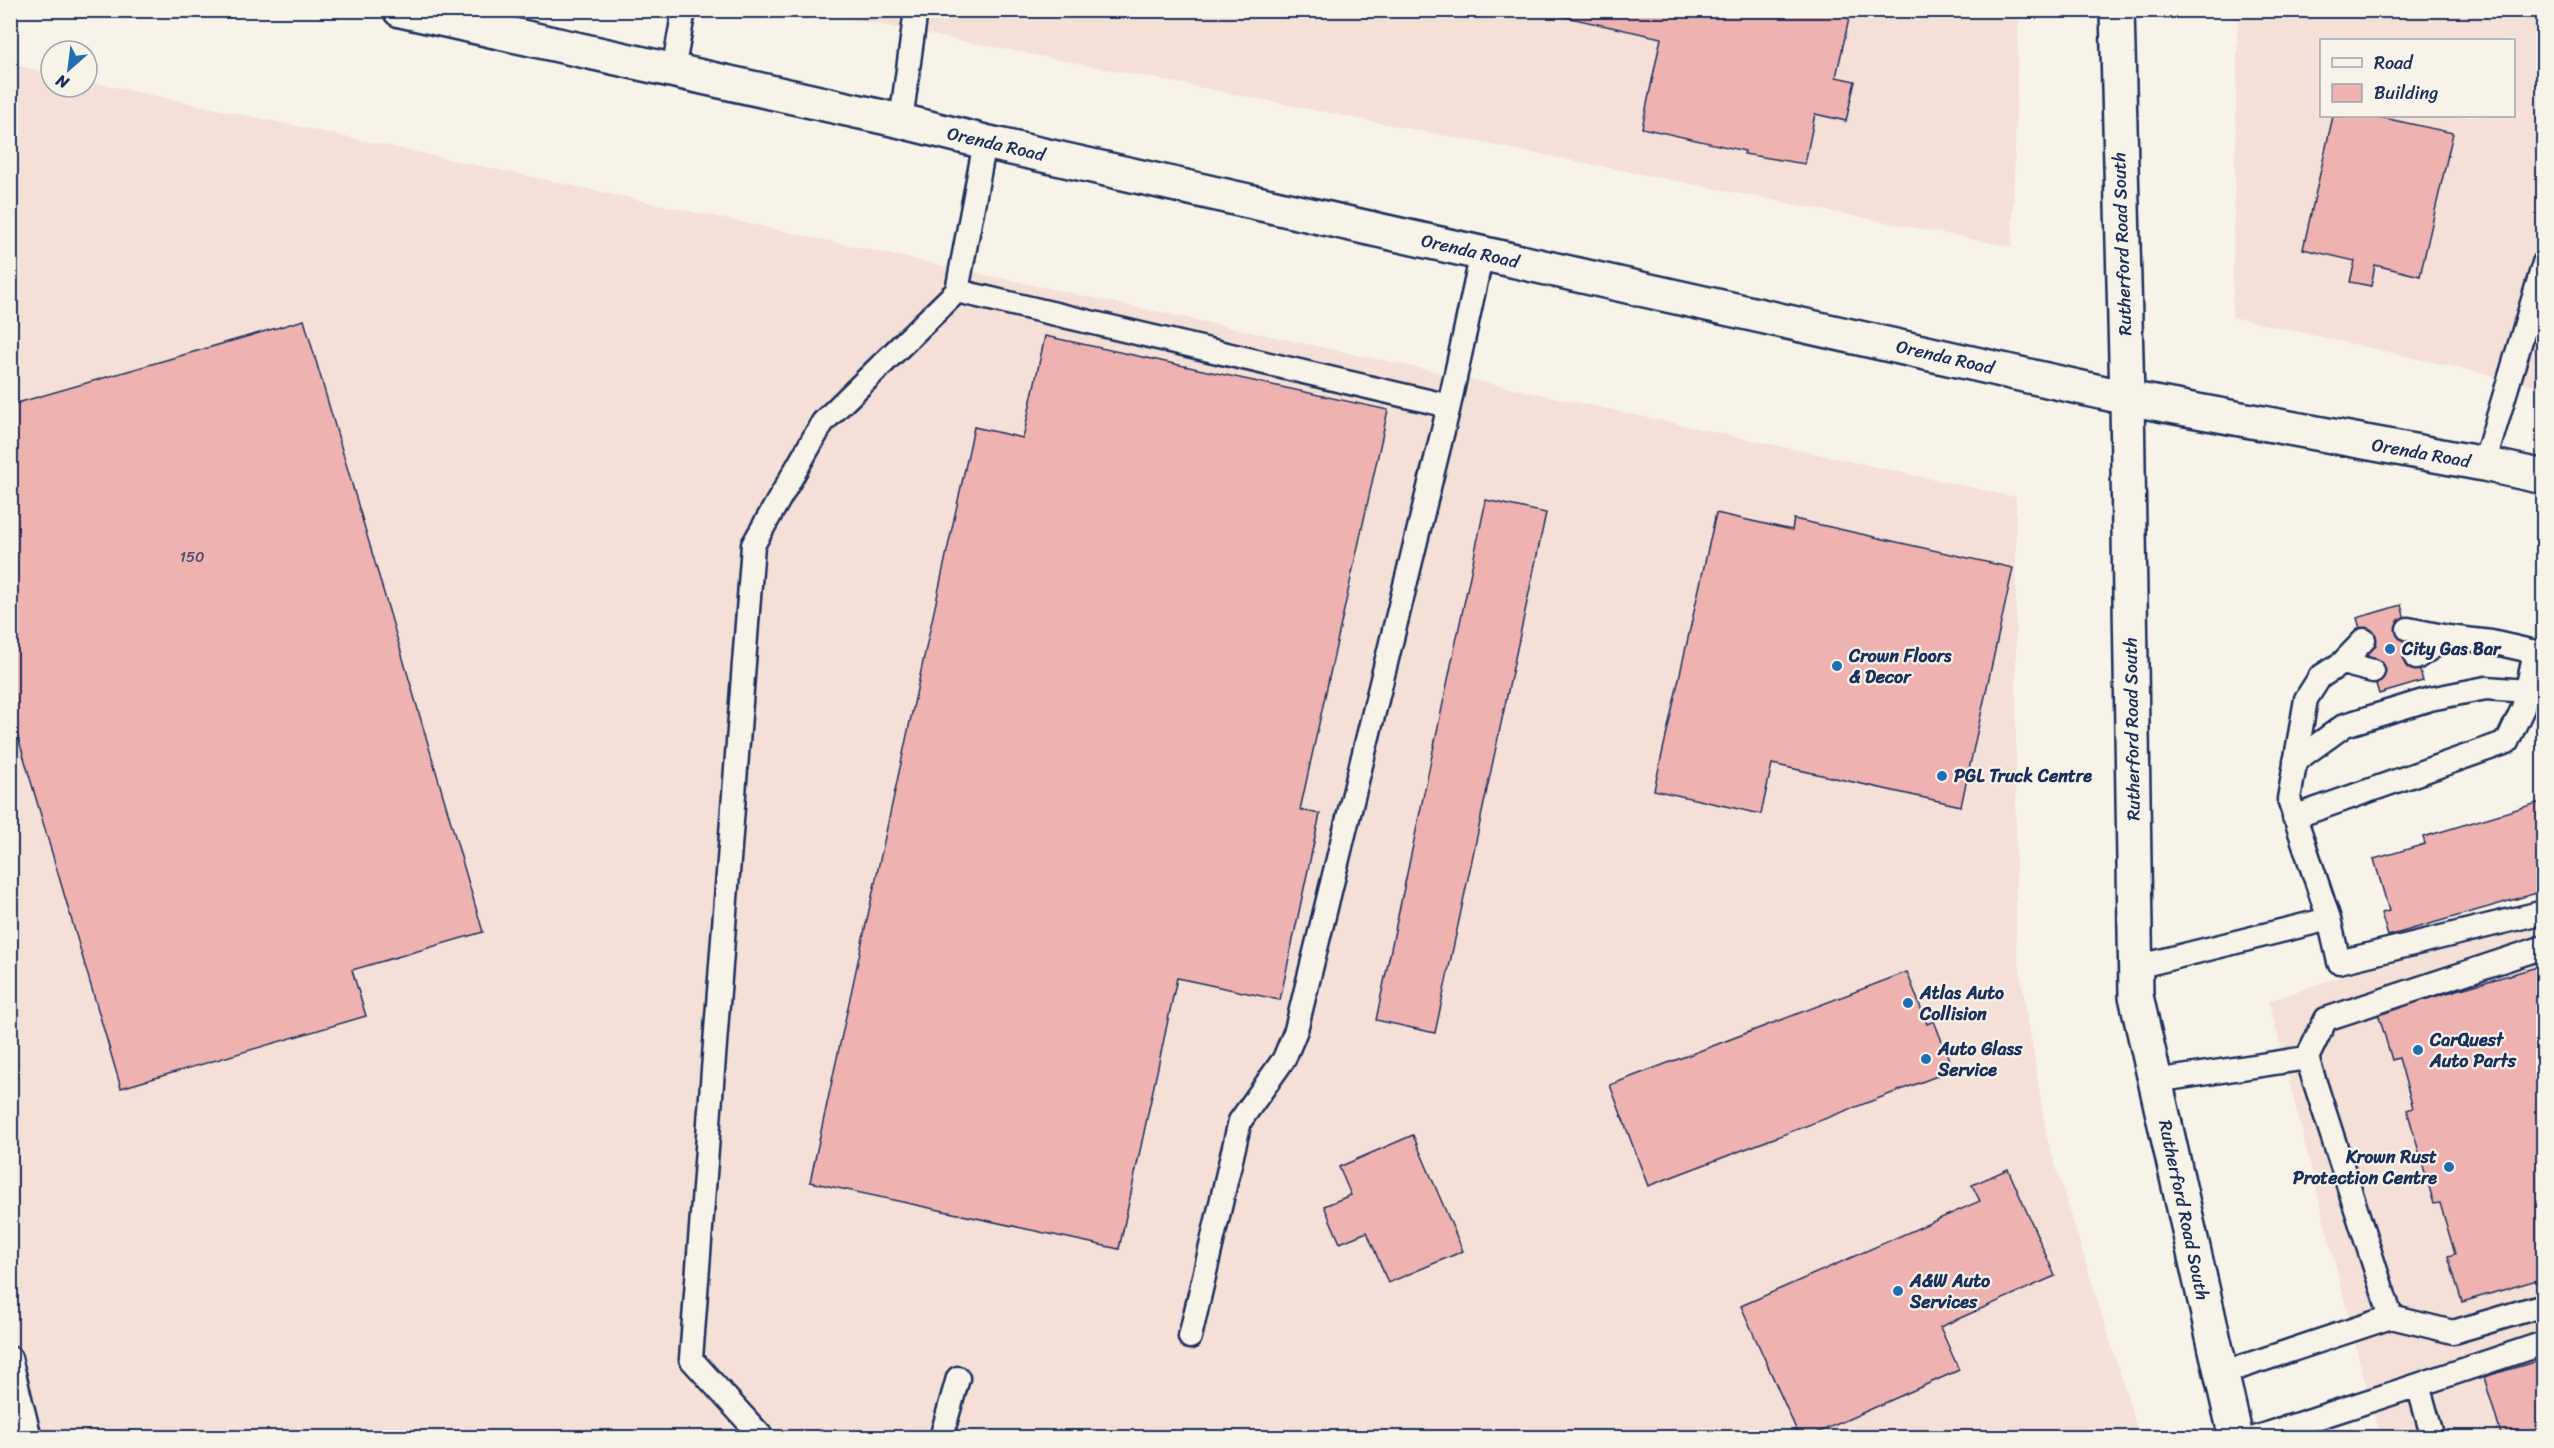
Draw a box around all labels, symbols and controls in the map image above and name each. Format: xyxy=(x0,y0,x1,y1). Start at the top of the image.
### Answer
north arrow xyxy=(39,39,99,99)
legend xyxy=(2320,39,2515,117)
text: Road xyxy=(2374,47,2414,79)
text: N xyxy=(50,66,75,98)
text: Building xyxy=(2374,77,2438,109)
street label: Orenda Road xyxy=(944,117,1050,171)
street label: Rutherford Road South xyxy=(2103,152,2141,336)
street label: Orenda Road xyxy=(1418,224,1524,278)
street label: Orenda Road xyxy=(1893,330,1999,384)
street label: Orenda Road xyxy=(2369,429,2474,478)
house number: 150 xyxy=(179,544,205,570)
place label: City Gas Bar xyxy=(2401,633,2502,665)
street label: Rutherford Road South xyxy=(2114,637,2150,821)
place label: Crown Floors & Decor xyxy=(1848,640,1952,693)
marker: City Gas Bar xyxy=(2383,642,2397,656)
marker: Crown Floors & Decor xyxy=(1830,659,1844,673)
place label: PGL Truck Centre xyxy=(1954,760,2092,792)
marker: PGL Truck Centre xyxy=(1935,769,1949,783)
place label: Atlas Auto Collision xyxy=(1919,977,2004,1030)
marker: Atlas Auto Collision xyxy=(1901,996,1915,1010)
place label: CarQuest Auto Parts xyxy=(2429,1024,2517,1077)
place label: Auto Glass Service xyxy=(1937,1033,2023,1086)
marker: CarQuest Auto Parts xyxy=(2411,1043,2425,1057)
marker: Auto Glass Service xyxy=(1919,1052,1933,1066)
street label: Rutherford Road South xyxy=(2149,1117,2219,1303)
place label: Krown Rust Protection Centre xyxy=(2293,1141,2437,1194)
marker: Krown Rust Protection Centre xyxy=(2442,1160,2456,1174)
place label: A&W Auto Services xyxy=(1909,1265,1991,1318)
marker: A&W Auto Services xyxy=(1891,1284,1905,1298)

